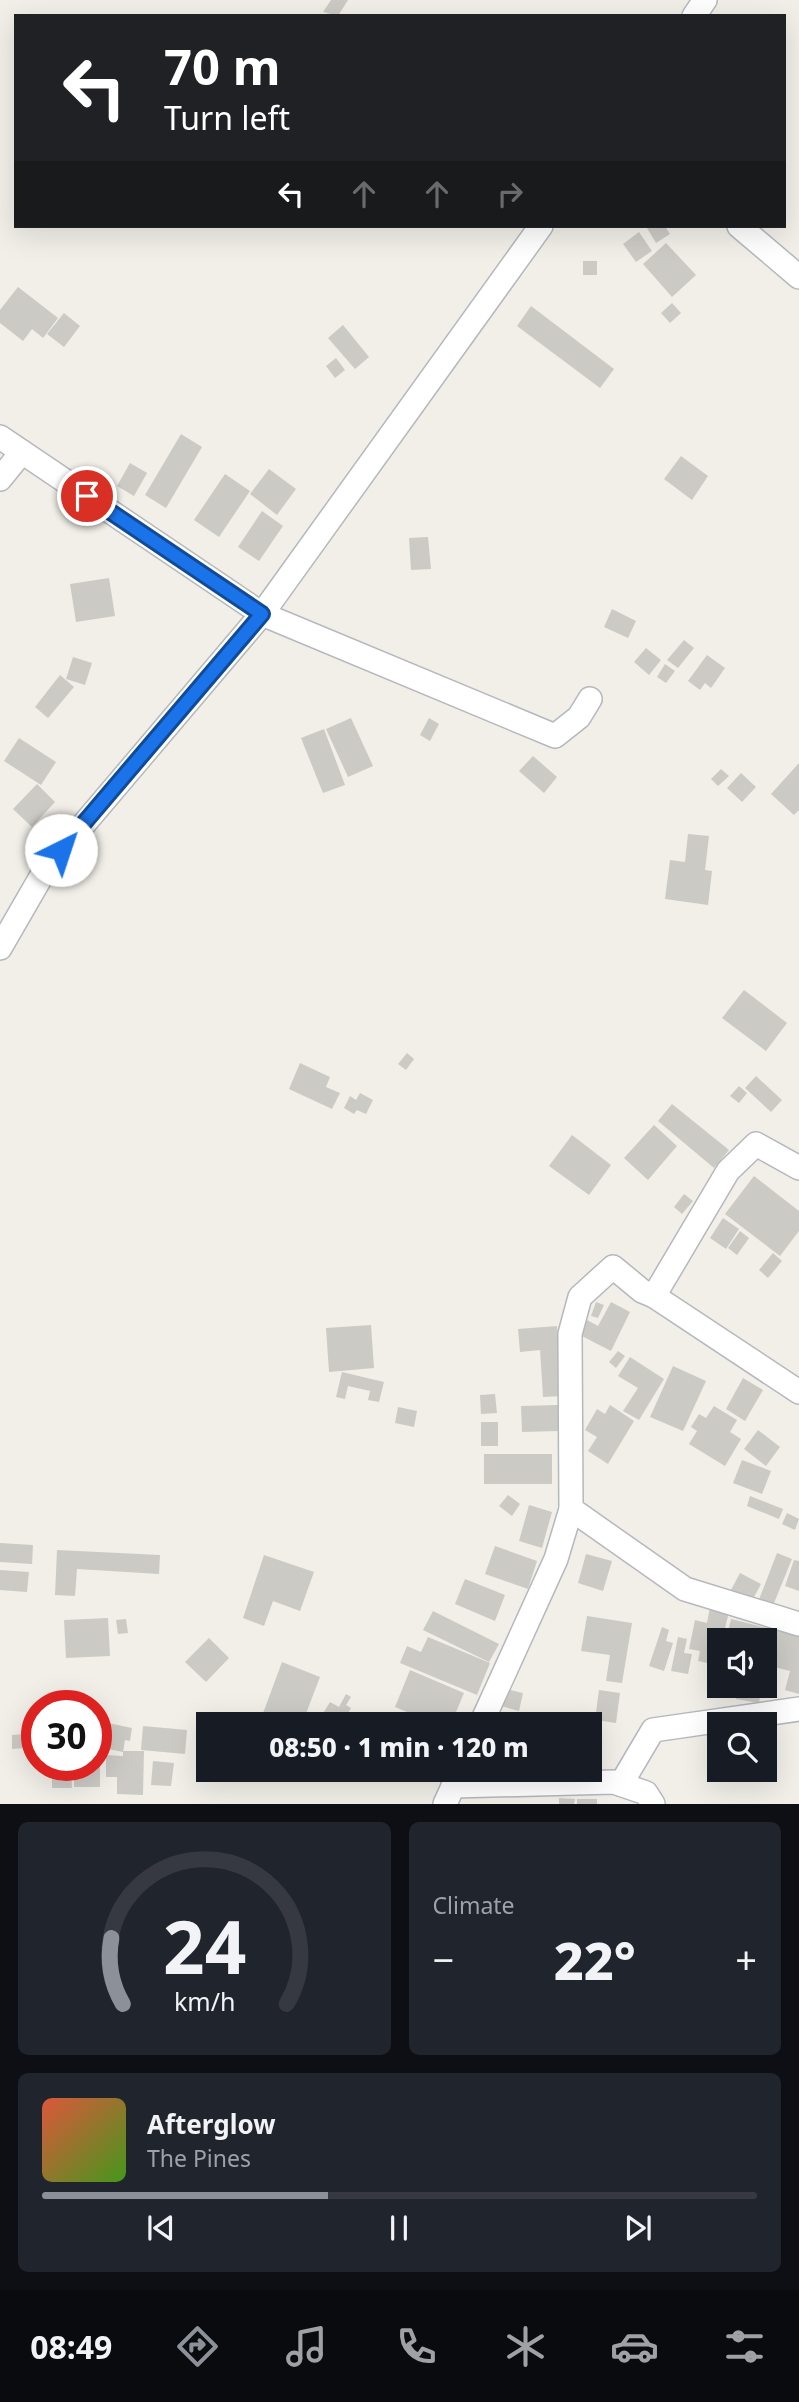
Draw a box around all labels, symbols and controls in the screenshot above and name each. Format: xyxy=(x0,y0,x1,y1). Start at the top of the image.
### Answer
text: 70 m xyxy=(164,33,281,99)
icon: left xyxy=(49,42,140,133)
text: Turn left xyxy=(164,96,290,139)
icon: left xyxy=(272,175,310,213)
icon: ahead xyxy=(345,175,383,213)
icon: ahead xyxy=(418,175,456,213)
icon: right xyxy=(491,175,529,213)
pin xyxy=(57,466,117,526)
icon: arrive xyxy=(68,477,106,515)
position arrow xyxy=(24,813,98,887)
map controls xyxy=(707,1628,777,1782)
button: sound xyxy=(707,1628,777,1698)
speed limit sign: 30 xyxy=(21,1690,112,1781)
button: search xyxy=(707,1712,777,1782)
text: 08:50 · 1 min · 120 m xyxy=(269,1729,529,1765)
text: Climate xyxy=(433,1889,515,1921)
text: 24 xyxy=(163,1897,246,1996)
text: 22° xyxy=(554,1924,636,1995)
text: − xyxy=(433,1933,454,1985)
text: + xyxy=(735,1933,757,1985)
text: km/h xyxy=(173,1984,235,2018)
text: Afterglow xyxy=(147,2106,275,2142)
text: The Pines xyxy=(147,2142,251,2174)
icon: previous xyxy=(142,2209,180,2247)
icon: pause xyxy=(380,2209,418,2247)
icon: next xyxy=(619,2209,657,2247)
icon: directions xyxy=(173,2322,222,2371)
icon: music xyxy=(282,2322,331,2371)
icon: phone xyxy=(392,2322,441,2371)
icon: climate xyxy=(501,2322,550,2371)
icon: car xyxy=(610,2322,659,2371)
icon: filters xyxy=(720,2322,769,2371)
text: 08:49 xyxy=(30,2325,112,2368)

